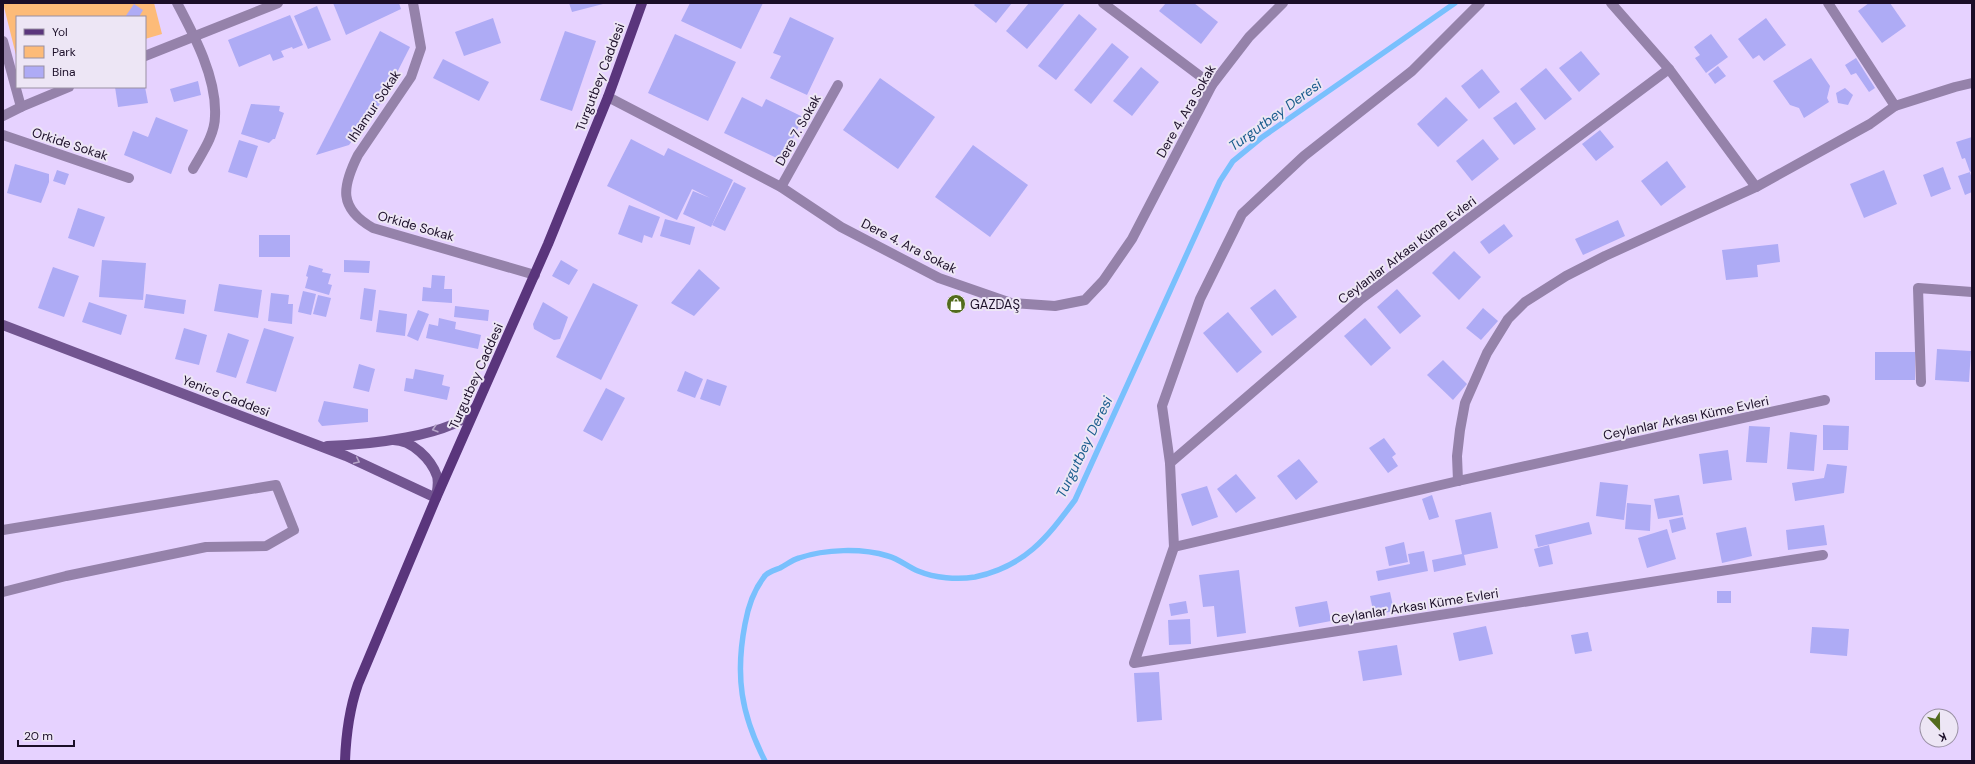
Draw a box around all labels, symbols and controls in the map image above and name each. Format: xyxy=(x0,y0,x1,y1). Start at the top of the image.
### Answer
legend xyxy=(16,16,146,88)
street label: Turgutbey Caddesi xyxy=(572,21,628,133)
text: Yol xyxy=(52,24,68,40)
text: Park xyxy=(52,44,76,60)
street label: Dere 4. Ara Sokak xyxy=(1152,61,1220,161)
text: Bina xyxy=(52,64,76,80)
street label: Ihlamur Sokak xyxy=(344,66,405,145)
water label: Turgutbey Deresi xyxy=(1225,75,1326,155)
street label: Dere 7. Sokak xyxy=(771,91,825,169)
street label: Orkide Sokak xyxy=(30,124,111,164)
street label: Ceylanlar Arkası Küme Evleri xyxy=(1334,192,1480,308)
street label: Orkide Sokak xyxy=(376,207,457,245)
street label: Dere 4. Ara Sokak xyxy=(858,215,960,278)
shop icon: GAZDAŞ xyxy=(945,293,967,315)
place label: GAZDAŞ xyxy=(970,296,1020,313)
street label: Turgutbey Caddesi xyxy=(445,320,507,432)
street label: Yenice Caddesi xyxy=(180,372,272,420)
street label: Ceylanlar Arkası Küme Evleri xyxy=(1602,392,1770,444)
water label: Turgutbey Deresi xyxy=(1052,393,1117,501)
one-way arrow xyxy=(432,424,439,433)
one-way arrow xyxy=(353,456,360,464)
street label: Ceylanlar Arkası Küme Evleri xyxy=(1330,584,1500,628)
north arrow xyxy=(1919,708,1959,748)
scale bar xyxy=(18,722,74,748)
text: 20 m xyxy=(24,728,53,744)
text: K xyxy=(1937,729,1949,745)

